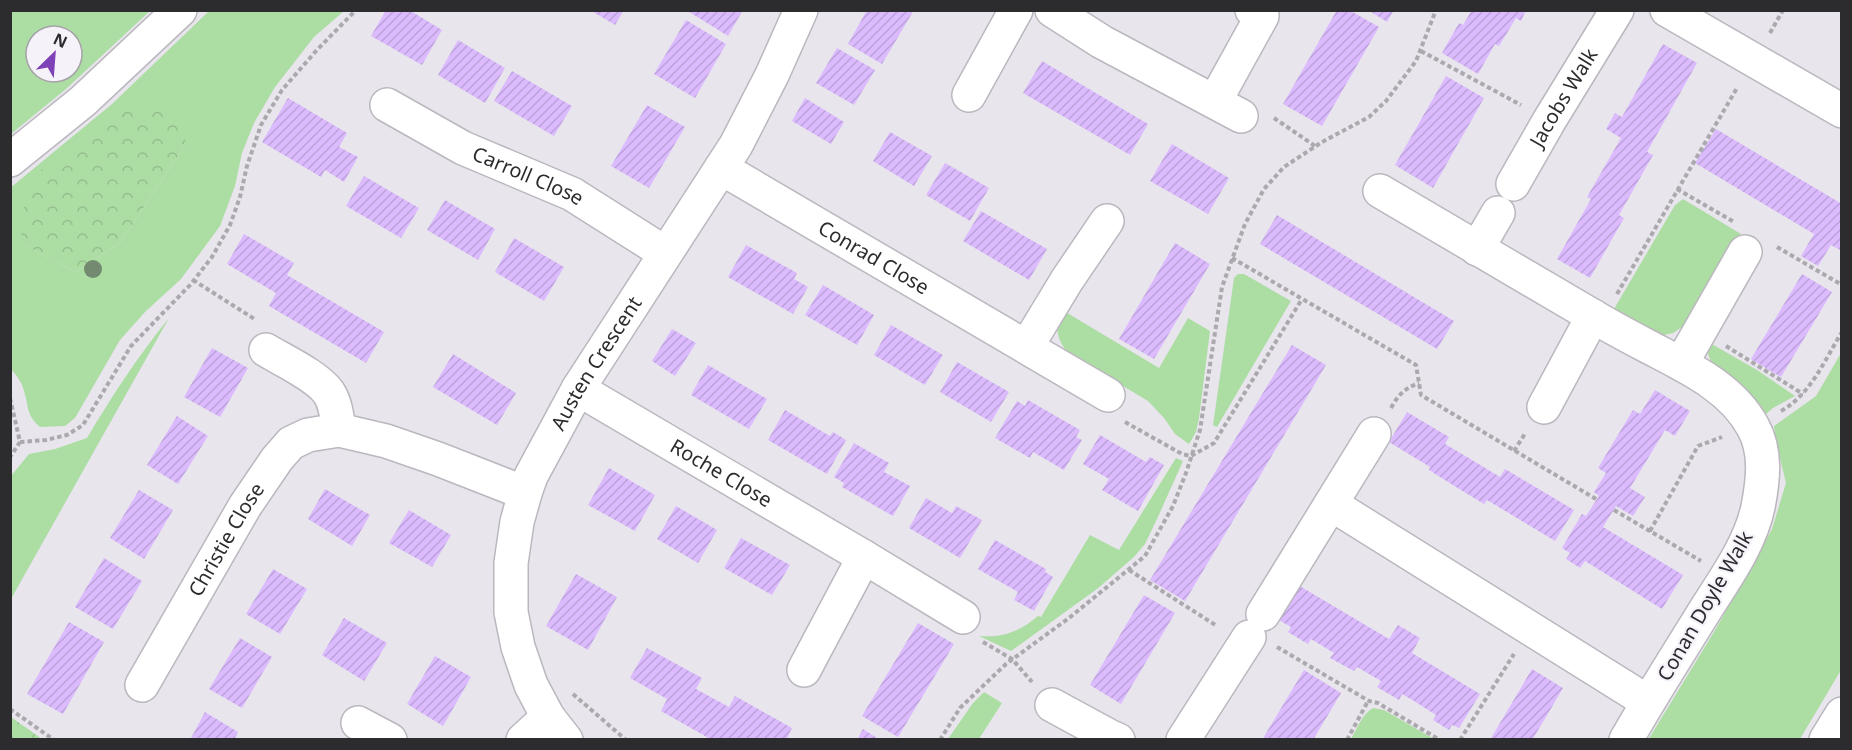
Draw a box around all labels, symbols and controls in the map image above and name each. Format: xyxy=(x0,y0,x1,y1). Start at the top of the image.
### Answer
north arrow xyxy=(24,24,84,84)
text: N xyxy=(50,28,71,53)
street label: Jacobs Walk xyxy=(1522,43,1604,153)
street label: Carroll Close xyxy=(468,140,589,211)
street label: Conrad Close xyxy=(813,214,934,300)
street label: Austen Crescent xyxy=(544,291,647,435)
street label: Roche Close xyxy=(665,432,777,513)
street label: Christie Close xyxy=(182,477,270,601)
street label: Conan Doyle Walk xyxy=(1651,525,1759,686)

